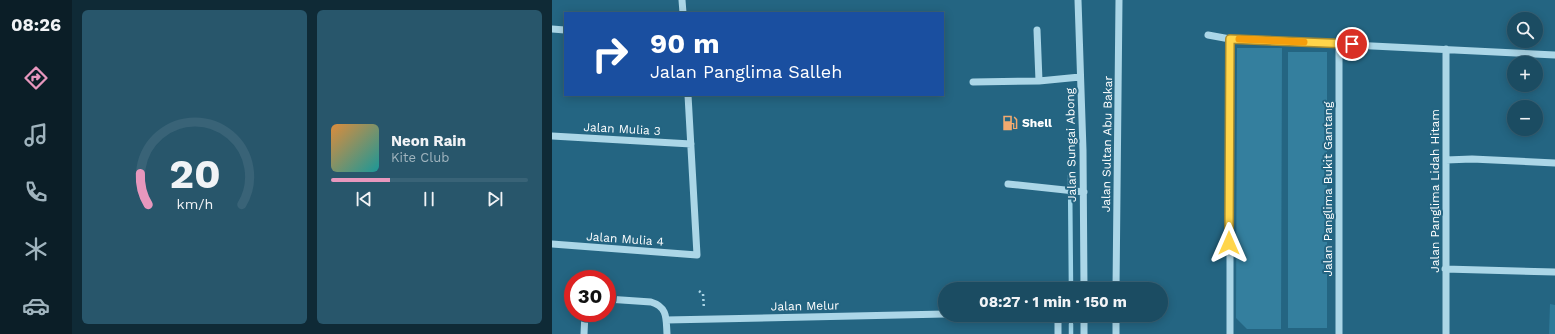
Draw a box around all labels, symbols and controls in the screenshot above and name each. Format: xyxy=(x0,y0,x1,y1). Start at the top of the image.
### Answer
map controls xyxy=(1507,12,1543,136)
button: search xyxy=(1507,12,1543,48)
text: 08:26 xyxy=(11,14,61,35)
text: 90 m xyxy=(650,27,720,60)
pin xyxy=(1335,27,1369,61)
icon: right xyxy=(584,28,636,80)
icon: arrive xyxy=(1341,33,1363,55)
button: + xyxy=(1507,56,1543,92)
text: Jalan Panglima Salleh xyxy=(650,61,842,82)
icon: directions xyxy=(22,64,50,92)
street label: Jalan Sultan Abu Bakar xyxy=(1099,75,1115,212)
street label: Jalan Sungai Abong xyxy=(1063,87,1079,202)
button: − xyxy=(1507,100,1543,136)
street label: Jalan Panglima Bukit Gantang xyxy=(1321,101,1335,277)
street label: Jalan Panglima Lidah Hitam xyxy=(1428,109,1442,273)
fuel station icon: Shell xyxy=(1001,114,1019,132)
place label: Shell xyxy=(1022,116,1052,130)
street label: Jalan Mulia 3 xyxy=(583,120,661,138)
icon: music xyxy=(22,121,50,149)
text: Neon Rain xyxy=(391,132,466,150)
text: 20 xyxy=(169,149,220,198)
text: Kite Club xyxy=(391,150,449,165)
icon: phone xyxy=(22,178,50,206)
icon: previous xyxy=(353,188,375,210)
icon: pause xyxy=(418,188,440,210)
icon: next xyxy=(484,188,506,210)
text: km/h xyxy=(176,196,213,212)
position arrow xyxy=(1208,222,1250,264)
street label: Jalan Mulia 4 xyxy=(586,229,664,249)
icon: climate xyxy=(22,235,50,263)
speed limit sign: 30 xyxy=(564,270,616,322)
icon: car xyxy=(22,292,50,320)
text: 08:27 · 1 min · 150 m xyxy=(979,293,1127,311)
street label: Jalan Melur xyxy=(771,298,839,314)

